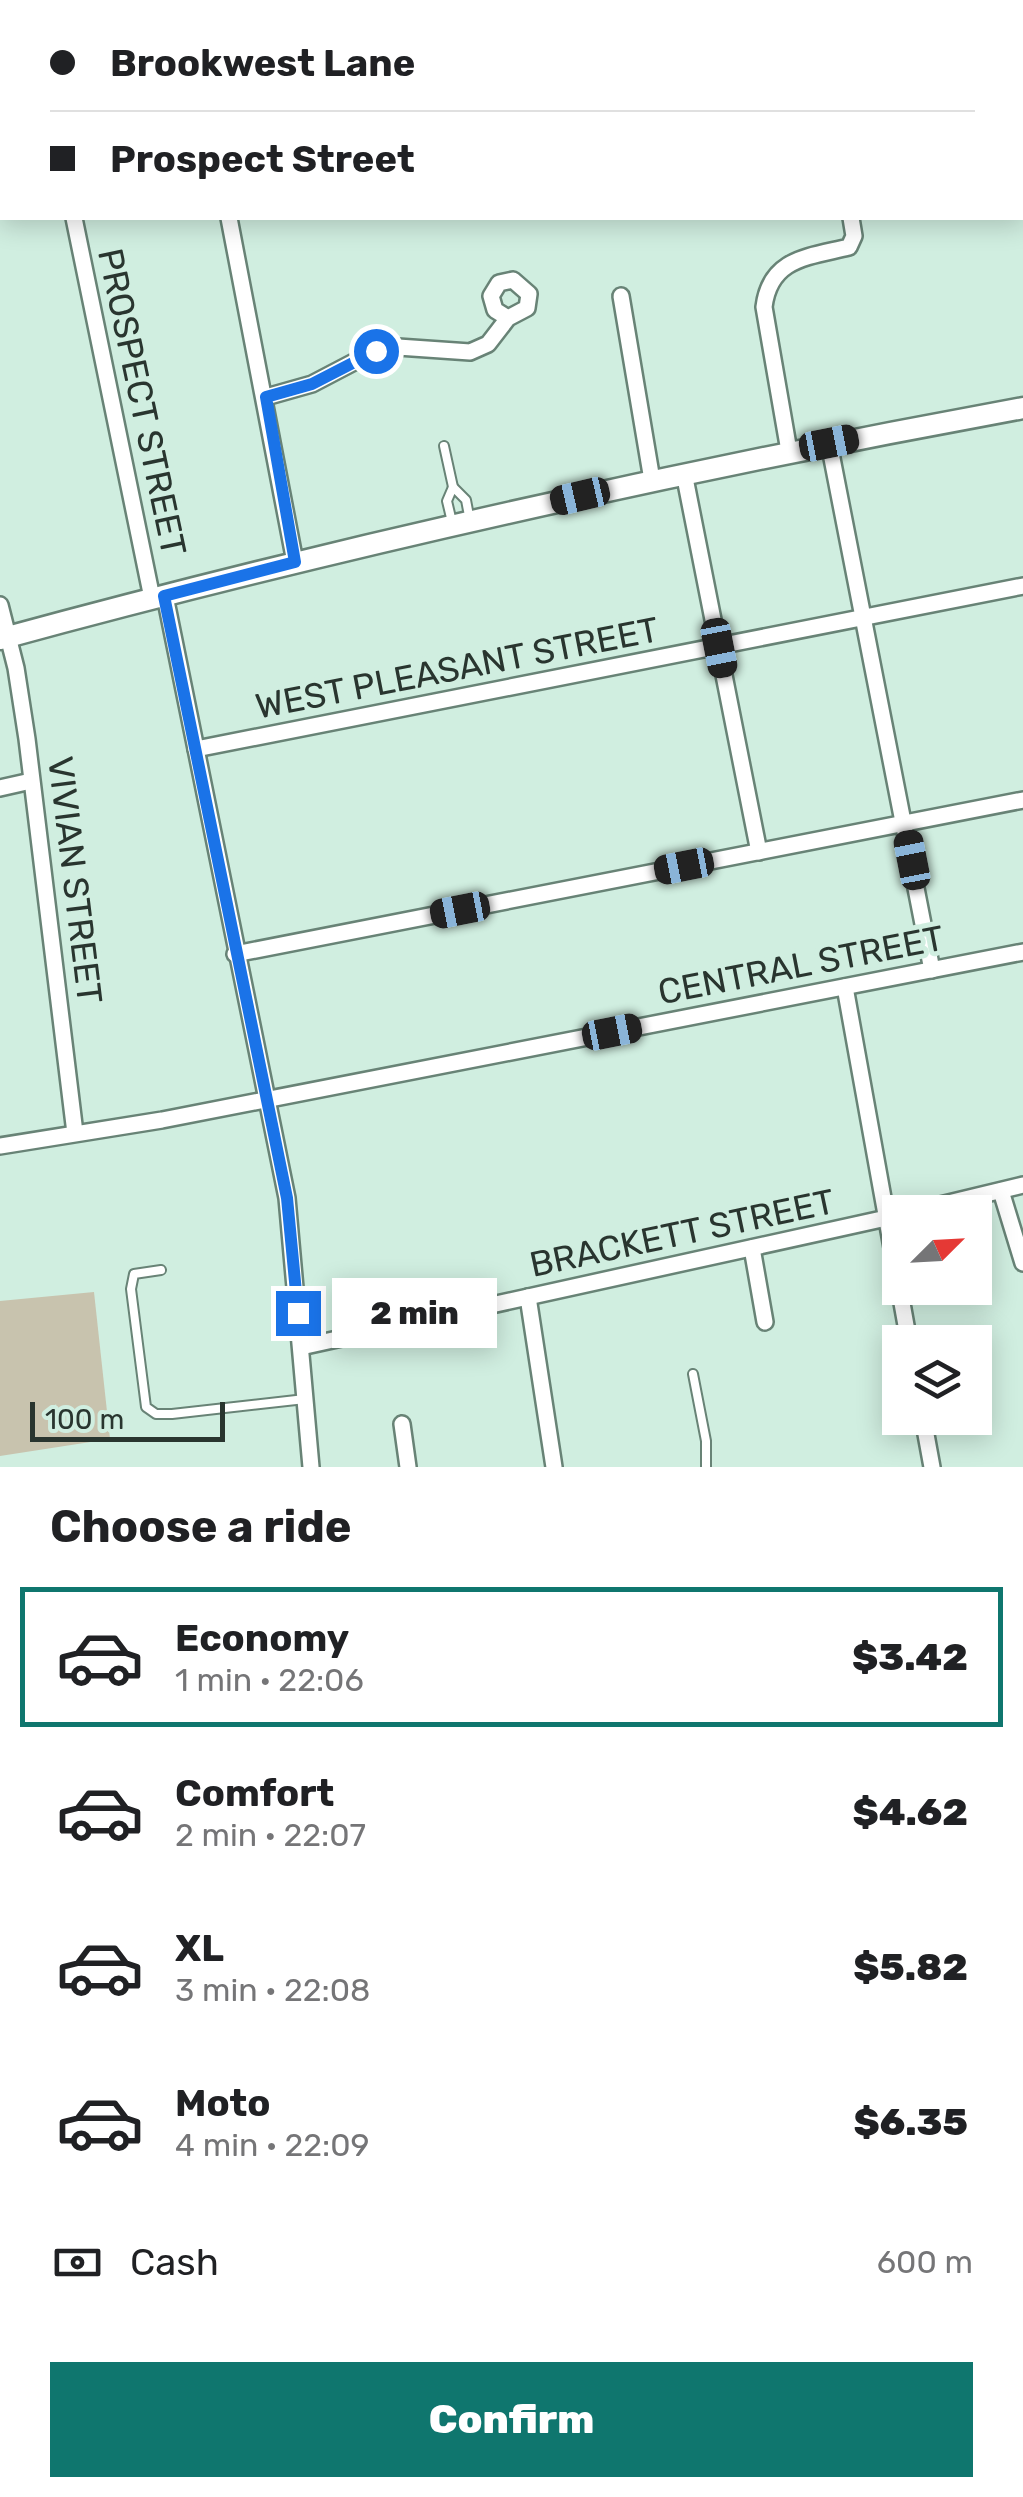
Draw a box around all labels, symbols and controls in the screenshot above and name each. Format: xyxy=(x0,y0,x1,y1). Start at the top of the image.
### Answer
text: Brookwest Lane xyxy=(110,40,415,86)
text: Prospect Street xyxy=(110,136,415,182)
street label: PROSPECT STREET xyxy=(89,245,195,559)
route start xyxy=(354,329,399,374)
car xyxy=(797,423,861,463)
car xyxy=(547,475,613,517)
street label: WEST PLEASANT STREET xyxy=(252,608,662,728)
car xyxy=(699,616,739,680)
street label: VIVIAN STREET xyxy=(39,754,111,1006)
car xyxy=(892,828,932,892)
car xyxy=(652,846,716,886)
car xyxy=(428,890,492,930)
street label: CENTRAL STREET xyxy=(655,917,947,1013)
car xyxy=(580,1012,644,1052)
street label: BRACKETT STREET xyxy=(526,1180,838,1286)
north arrow xyxy=(882,1195,992,1305)
map controls xyxy=(882,1195,992,1435)
callout: 2 min xyxy=(333,1278,498,1348)
route end xyxy=(276,1291,321,1336)
text: 2 min xyxy=(370,1294,459,1332)
button: layers xyxy=(882,1325,992,1435)
scale bar xyxy=(30,1397,225,1442)
text: 100 m xyxy=(45,1403,124,1436)
text: Choose a ride xyxy=(50,1500,352,1553)
icon: car xyxy=(55,1612,145,1702)
text: Economy xyxy=(175,1615,349,1661)
text: $3.42 xyxy=(852,1634,968,1680)
text: 1 min · 22:06 xyxy=(175,1661,364,1699)
icon: car xyxy=(55,1767,145,1857)
text: Comfort xyxy=(175,1770,334,1816)
text: $4.62 xyxy=(853,1789,968,1835)
text: 2 min · 22:07 xyxy=(175,1816,366,1854)
icon: car xyxy=(55,1922,145,2012)
text: XL xyxy=(175,1925,224,1971)
text: $5.82 xyxy=(853,1944,968,1990)
text: 3 min · 22:08 xyxy=(175,1971,370,2009)
icon: car xyxy=(55,2077,145,2167)
text: Moto xyxy=(175,2080,271,2126)
text: $6.35 xyxy=(854,2099,968,2145)
text: 4 min · 22:09 xyxy=(175,2126,370,2164)
icon: cash xyxy=(50,2235,105,2290)
text: Cash xyxy=(130,2239,219,2285)
text: 600 m xyxy=(877,2243,973,2281)
button: Confirm xyxy=(50,2362,973,2477)

